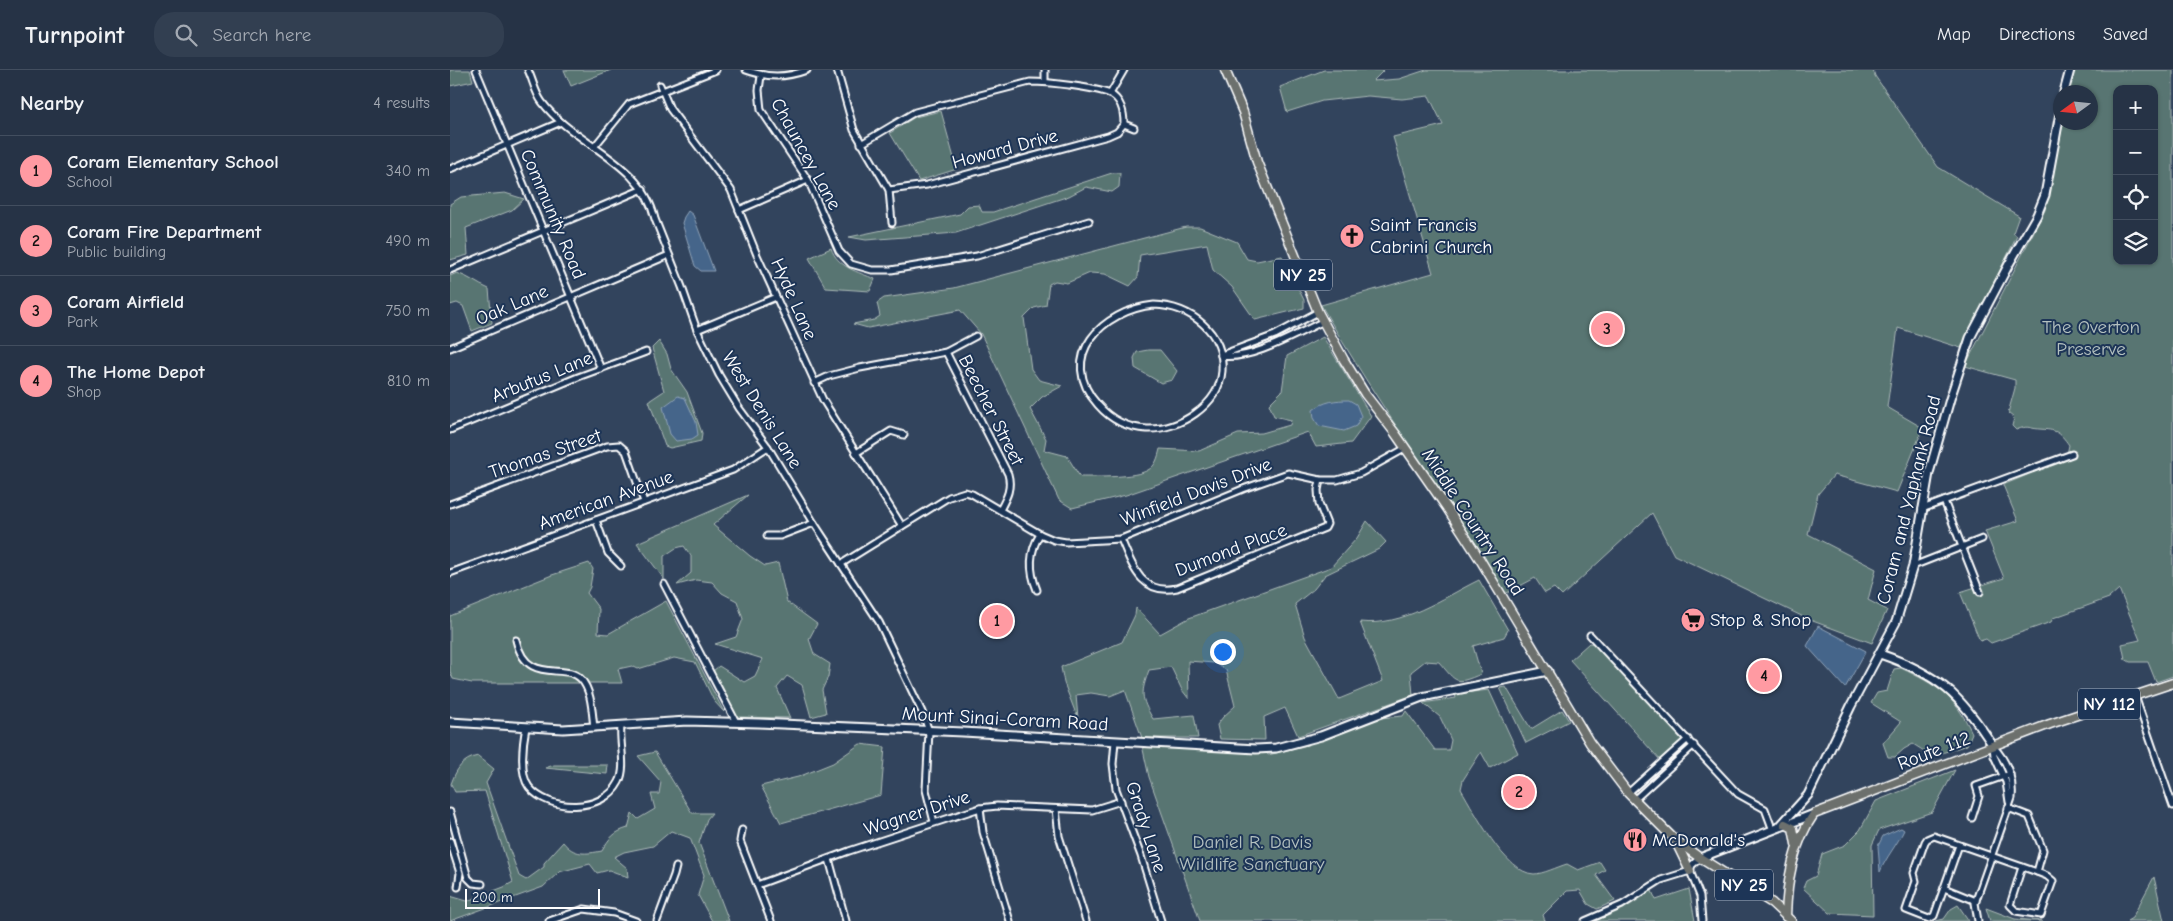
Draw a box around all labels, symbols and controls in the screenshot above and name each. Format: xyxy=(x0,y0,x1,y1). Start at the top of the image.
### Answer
search box xyxy=(154,12,504,57)
text: Turnpoint xyxy=(25,21,124,49)
icon: search xyxy=(172,21,200,49)
text: Search here xyxy=(212,24,311,46)
text: Map xyxy=(1937,24,1971,45)
text: Directions xyxy=(1999,24,2075,45)
text: Saved xyxy=(2103,24,2148,45)
north arrow xyxy=(2053,85,2098,130)
map controls xyxy=(2113,85,2158,265)
button: + xyxy=(2113,85,2158,130)
text: Nearby xyxy=(20,91,84,115)
text: 4 results xyxy=(373,94,430,112)
street label: Chauncey Lane xyxy=(766,94,846,214)
street label: Howard Drive xyxy=(950,124,1060,174)
button: − xyxy=(2113,130,2158,175)
street label: Community Road xyxy=(516,146,590,282)
text: Coram Elementary School xyxy=(67,151,279,173)
text: 1 xyxy=(33,162,39,180)
text: 340 m xyxy=(386,162,430,180)
text: School xyxy=(67,173,113,191)
button: locate xyxy=(2113,175,2158,220)
place label: Saint Francis Cabrini Church xyxy=(1370,214,1493,258)
button: layers xyxy=(2113,220,2158,265)
text: Coram Fire Department xyxy=(67,221,261,243)
church icon: Saint Francis Cabrini Church xyxy=(1339,223,1365,249)
text: 2 xyxy=(32,232,40,250)
text: 490 m xyxy=(385,232,430,250)
text: Public building xyxy=(67,243,166,261)
street label: Hyde Lane xyxy=(766,255,822,343)
road number: NY 25 xyxy=(1274,260,1332,290)
street label: Oak Lane xyxy=(472,280,552,330)
text: Coram Airfield xyxy=(67,291,184,313)
text: 3 xyxy=(32,302,40,320)
text: 750 m xyxy=(385,302,430,320)
pin: 3 xyxy=(1591,310,1623,348)
text: Park xyxy=(67,313,98,331)
park label: The Overton Preserve xyxy=(2042,316,2140,360)
street label: Arbutus Lane xyxy=(488,347,596,407)
street label: West Denis Lane xyxy=(717,347,807,473)
street label: Beecher Street xyxy=(954,351,1029,469)
text: The Home Depot xyxy=(67,361,205,383)
text: 4 xyxy=(32,372,40,390)
text: 810 m xyxy=(387,372,430,390)
text: Shop xyxy=(67,383,101,401)
street label: Coram and Yaphank Road xyxy=(1872,393,1946,607)
street label: Thomas Street xyxy=(486,424,605,484)
street label: Middle Country Road xyxy=(1417,444,1529,600)
street label: Winfield Davis Drive xyxy=(1117,453,1275,531)
street label: American Avenue xyxy=(536,465,676,535)
street label: Dumond Place xyxy=(1172,519,1290,581)
pin: 1 xyxy=(981,602,1013,640)
supermarket icon: Stop & Shop xyxy=(1680,607,1706,633)
place label: Stop & Shop xyxy=(1710,609,1811,631)
your location xyxy=(1210,639,1236,665)
pin: 4 xyxy=(1748,657,1780,695)
road number: NY 112 xyxy=(2078,688,2140,720)
street label: Mount Sinai-Coram Road xyxy=(901,703,1109,735)
street label: Route 112 xyxy=(1894,727,1974,775)
pin: 2 xyxy=(1503,773,1535,811)
street label: Grady Lane xyxy=(1121,779,1171,875)
street label: Wagner Drive xyxy=(861,786,973,840)
restaurant icon: McDonald's xyxy=(1622,827,1648,853)
place label: McDonald's xyxy=(1652,829,1745,851)
park label: Daniel R. Davis Wildlife Sanctuary xyxy=(1179,831,1325,875)
road number: NY 25 xyxy=(1715,870,1773,900)
scale bar xyxy=(465,886,600,909)
text: 200 m xyxy=(472,889,513,906)

